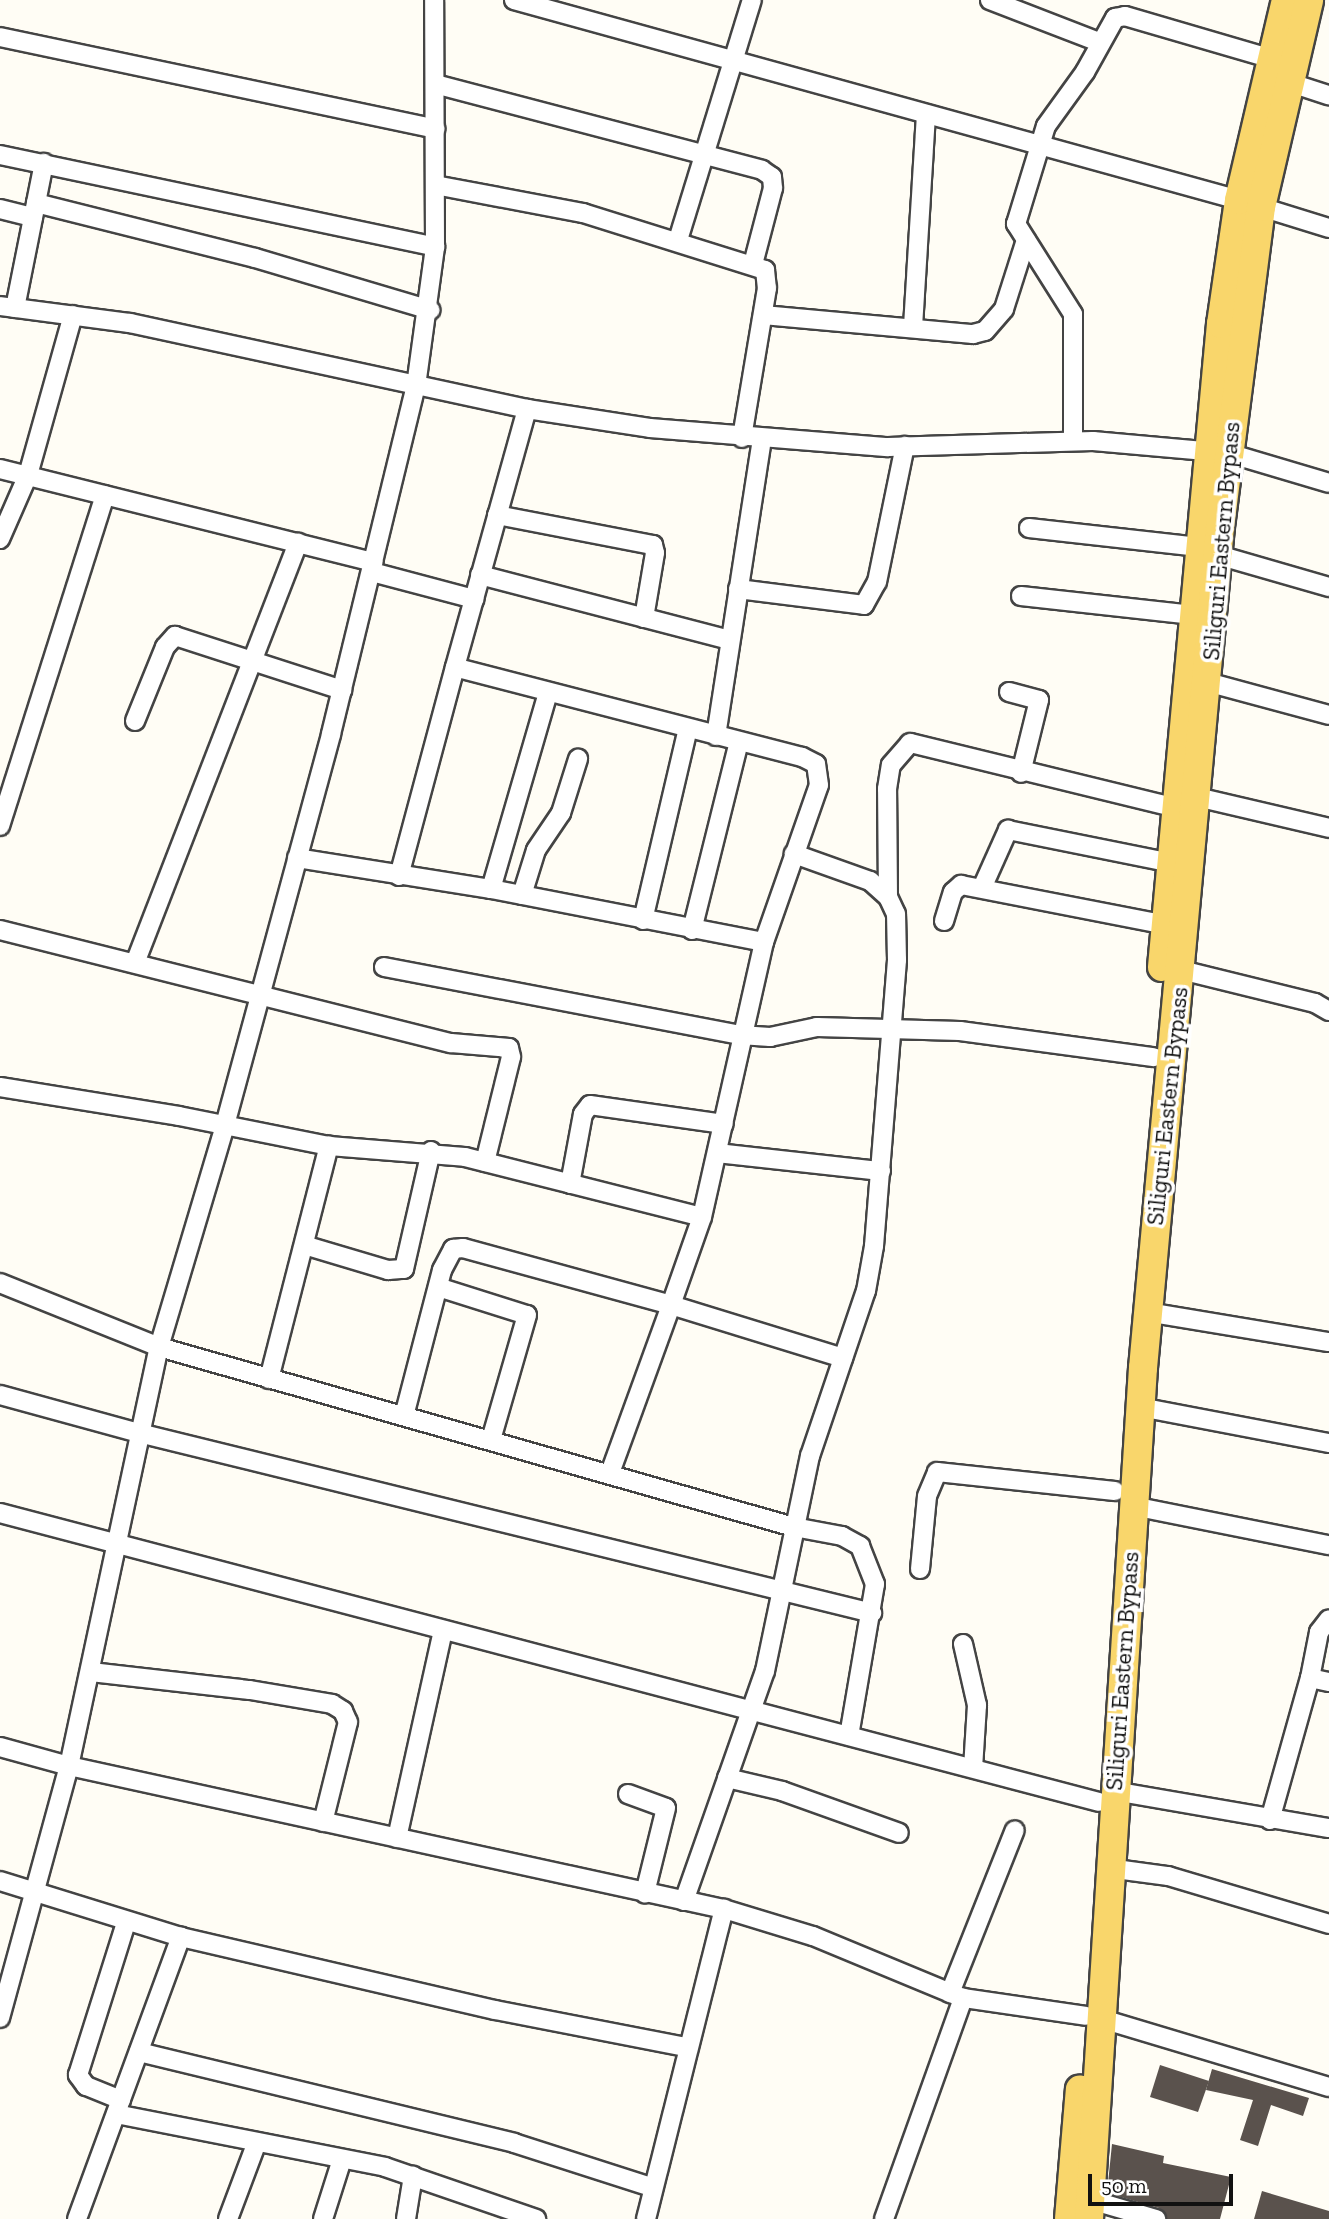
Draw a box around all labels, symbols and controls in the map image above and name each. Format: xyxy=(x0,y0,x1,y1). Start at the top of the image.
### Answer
street label: Siliguri Eastern Bypass xyxy=(1196,420,1246,662)
street label: Siliguri Eastern Bypass xyxy=(1140,985,1194,1227)
street label: Siliguri Eastern Bypass xyxy=(1099,1551,1145,1791)
scale bar xyxy=(1091,2160,1236,2204)
text: 50 m xyxy=(1101,2173,1147,2198)

